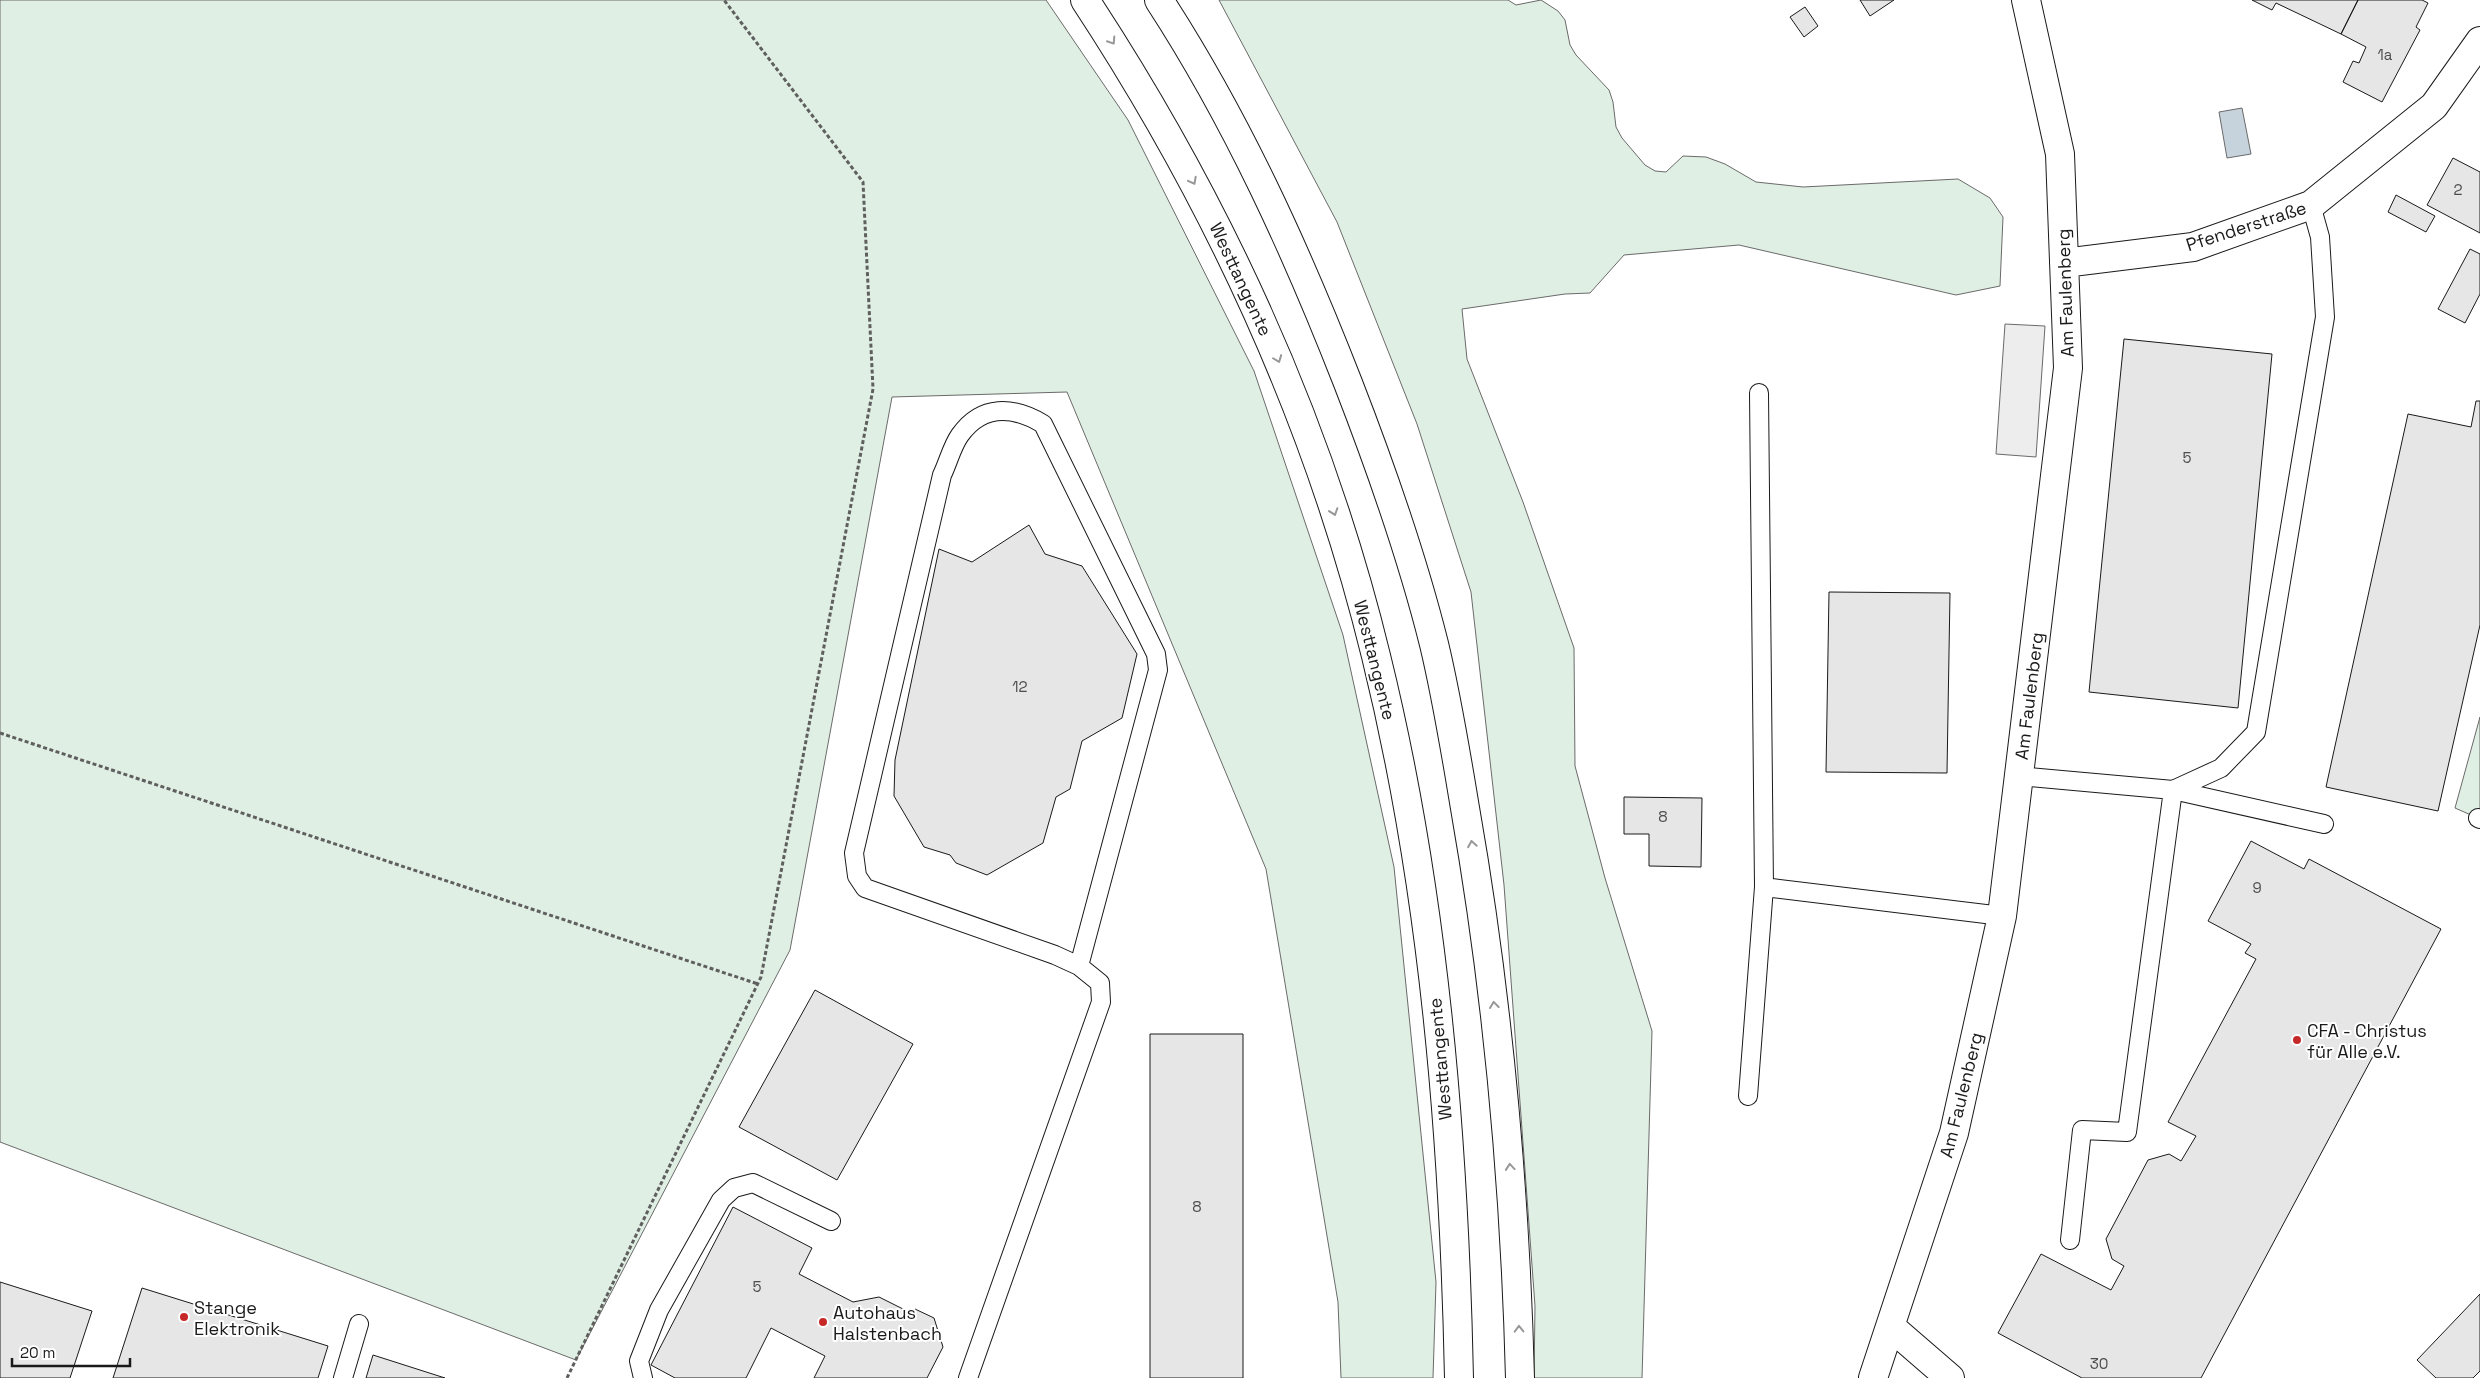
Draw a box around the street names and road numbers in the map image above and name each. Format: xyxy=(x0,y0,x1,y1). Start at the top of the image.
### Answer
street label: Pfenderstraße xyxy=(2183,196,2309,256)
street label: Westtangente xyxy=(1205,219,1277,339)
street label: Am Faulenberg xyxy=(2051,228,2079,358)
street label: Westtangente xyxy=(1349,598,1401,722)
street label: Am Faulenberg xyxy=(2010,631,2048,761)
street label: Westtangente xyxy=(1423,997,1457,1121)
street label: Am Faulenberg xyxy=(1934,1030,1988,1160)

